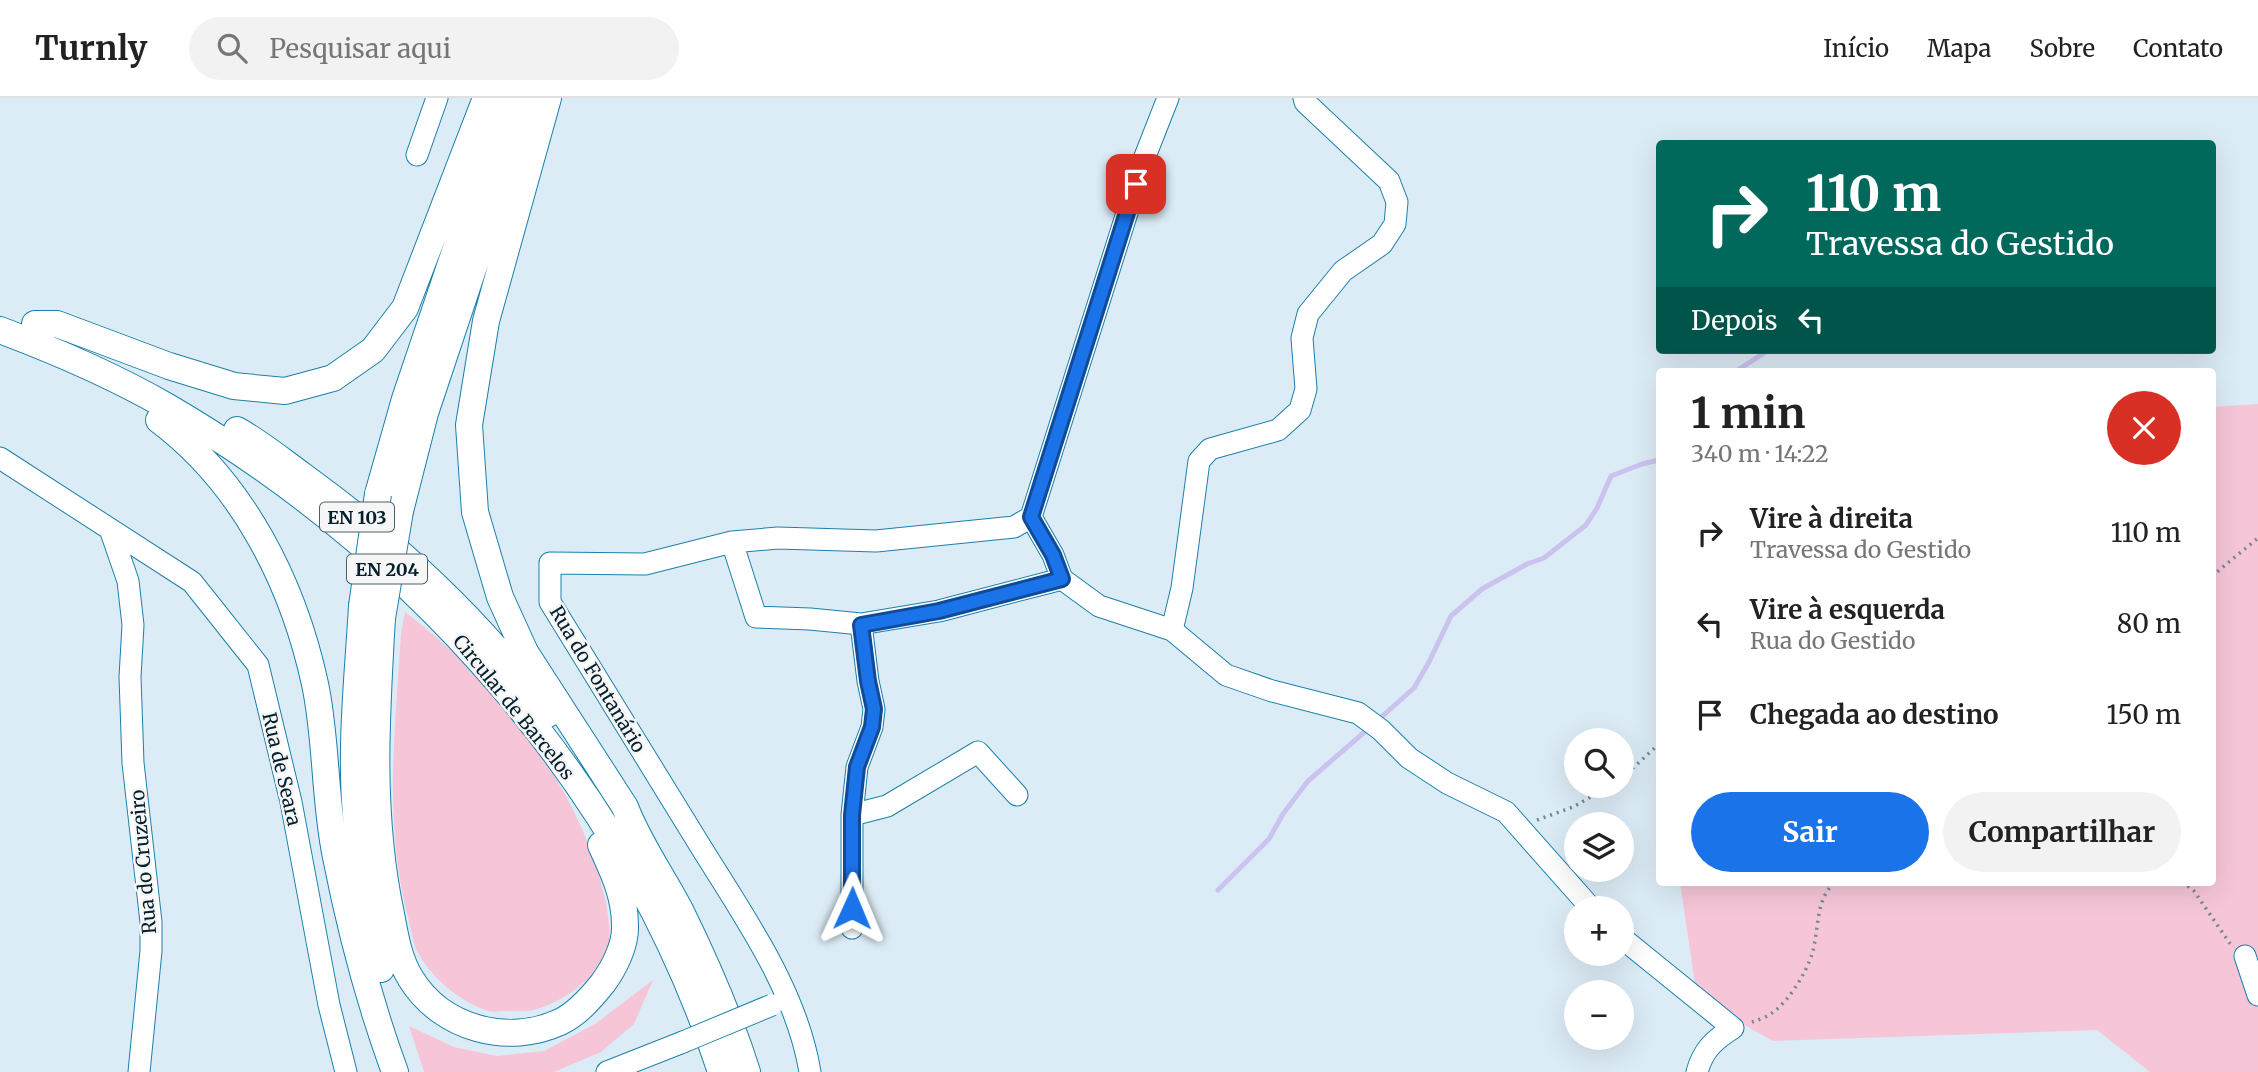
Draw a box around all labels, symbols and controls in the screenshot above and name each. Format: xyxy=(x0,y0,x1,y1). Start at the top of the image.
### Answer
search box xyxy=(189,17,679,80)
text: Turnly xyxy=(35,28,147,69)
icon: search xyxy=(213,29,251,67)
text: Pesquisar aqui xyxy=(269,32,451,65)
text: Início xyxy=(1823,33,1889,64)
text: Mapa xyxy=(1927,33,1991,64)
text: Sobre xyxy=(2029,33,2095,64)
text: Contato xyxy=(2133,33,2223,64)
pin xyxy=(1106,154,1166,214)
text: 110 m xyxy=(1806,163,1941,224)
icon: arrive xyxy=(1117,165,1155,203)
icon: right xyxy=(1691,168,1782,259)
text: Travessa do Gestido xyxy=(1806,224,2114,264)
icon: left xyxy=(1792,301,1830,339)
text: Depois xyxy=(1691,304,1778,337)
text: 1 min xyxy=(1691,387,1805,439)
button: close xyxy=(2107,391,2181,465)
text: 340 m · 14:22 xyxy=(1691,439,1829,468)
road number: EN 103 xyxy=(320,502,394,531)
text: Vire à direita xyxy=(1750,502,1913,535)
icon: right xyxy=(1691,514,1729,552)
text: 110 m xyxy=(2111,516,2181,549)
text: Travessa do Gestido xyxy=(1750,535,1971,564)
road number: EN 204 xyxy=(347,555,427,584)
text: Vire à esquerda xyxy=(1750,593,1945,626)
street label: Rua do Fontanário xyxy=(545,601,651,757)
icon: left xyxy=(1691,605,1729,643)
text: 80 m xyxy=(2117,607,2181,640)
text: Rua do Gestido xyxy=(1750,626,1915,655)
street label: Circular de Barcelos xyxy=(448,630,580,784)
icon: arrive xyxy=(1691,696,1729,734)
text: Chegada ao destino xyxy=(1750,698,1999,731)
text: 150 m xyxy=(2107,698,2181,731)
street label: Rua de Seara xyxy=(257,710,307,828)
map controls xyxy=(1564,728,1634,1050)
button: search xyxy=(1564,728,1634,798)
street label: Rua do Cruzeiro xyxy=(125,789,161,935)
button: Sair xyxy=(1691,792,1929,872)
button: Compartilhar xyxy=(1943,792,2181,872)
button: layers xyxy=(1564,812,1634,882)
position arrow xyxy=(815,871,889,945)
button: + xyxy=(1564,896,1634,966)
button: − xyxy=(1564,980,1634,1050)

